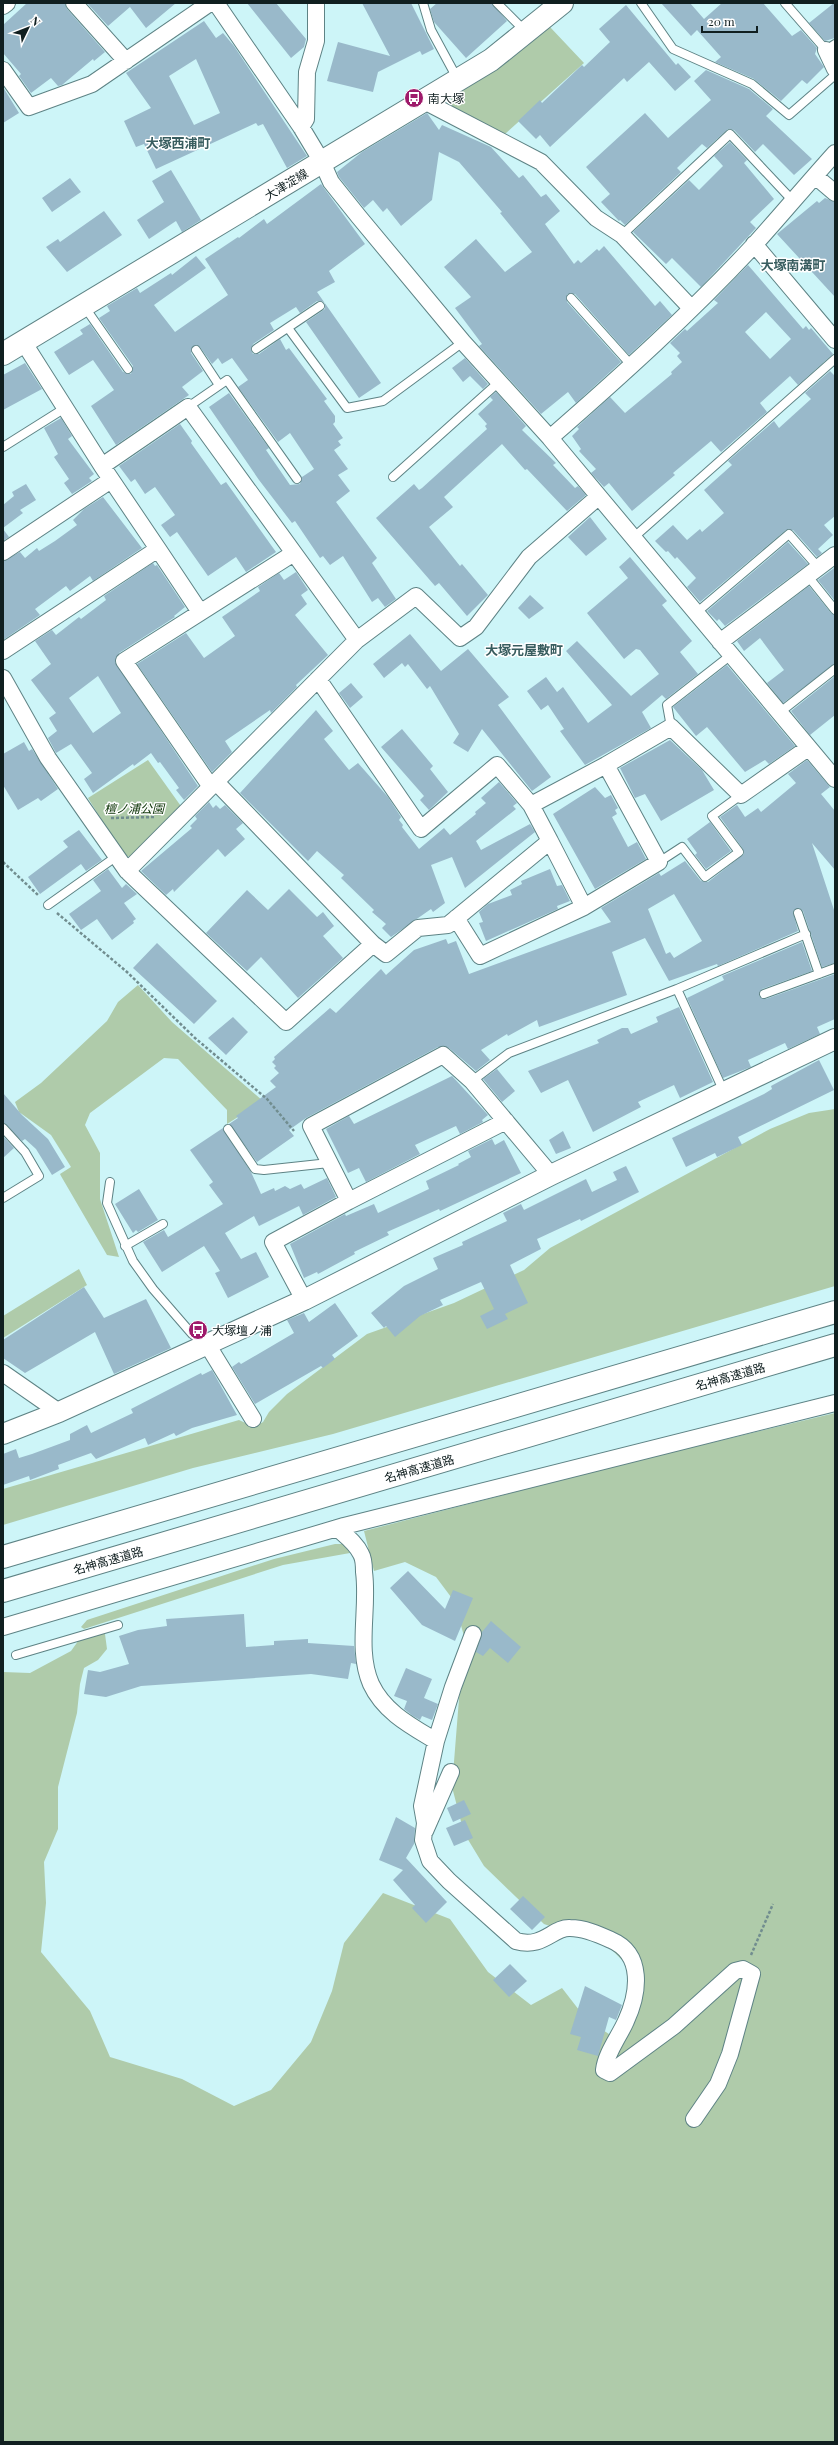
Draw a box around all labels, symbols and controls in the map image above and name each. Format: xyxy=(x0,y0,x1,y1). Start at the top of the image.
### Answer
north arrow xyxy=(8,8,48,48)
scale bar xyxy=(702,8,757,34)
text: N xyxy=(27,13,44,29)
text: 20 m xyxy=(708,13,735,29)
bus stop icon: 南大塚 xyxy=(403,87,425,109)
place label: 南大塚 xyxy=(428,90,464,106)
district label: 大塚西浦町 xyxy=(145,134,211,151)
street label: 大津淀線 xyxy=(261,165,311,203)
district label: 大塚南溝町 xyxy=(760,256,826,273)
district label: 大塚元屋敷町 xyxy=(485,641,563,658)
park label: 檀ノ浦公園 xyxy=(104,800,166,816)
bus stop icon: 大塚壇ノ浦 xyxy=(187,1319,209,1341)
place label: 大塚壇ノ浦 xyxy=(212,1322,272,1338)
street label: 名神高速道路 xyxy=(693,1358,767,1394)
street label: 名神高速道路 xyxy=(382,1450,456,1486)
street label: 名神高速道路 xyxy=(71,1542,145,1578)

